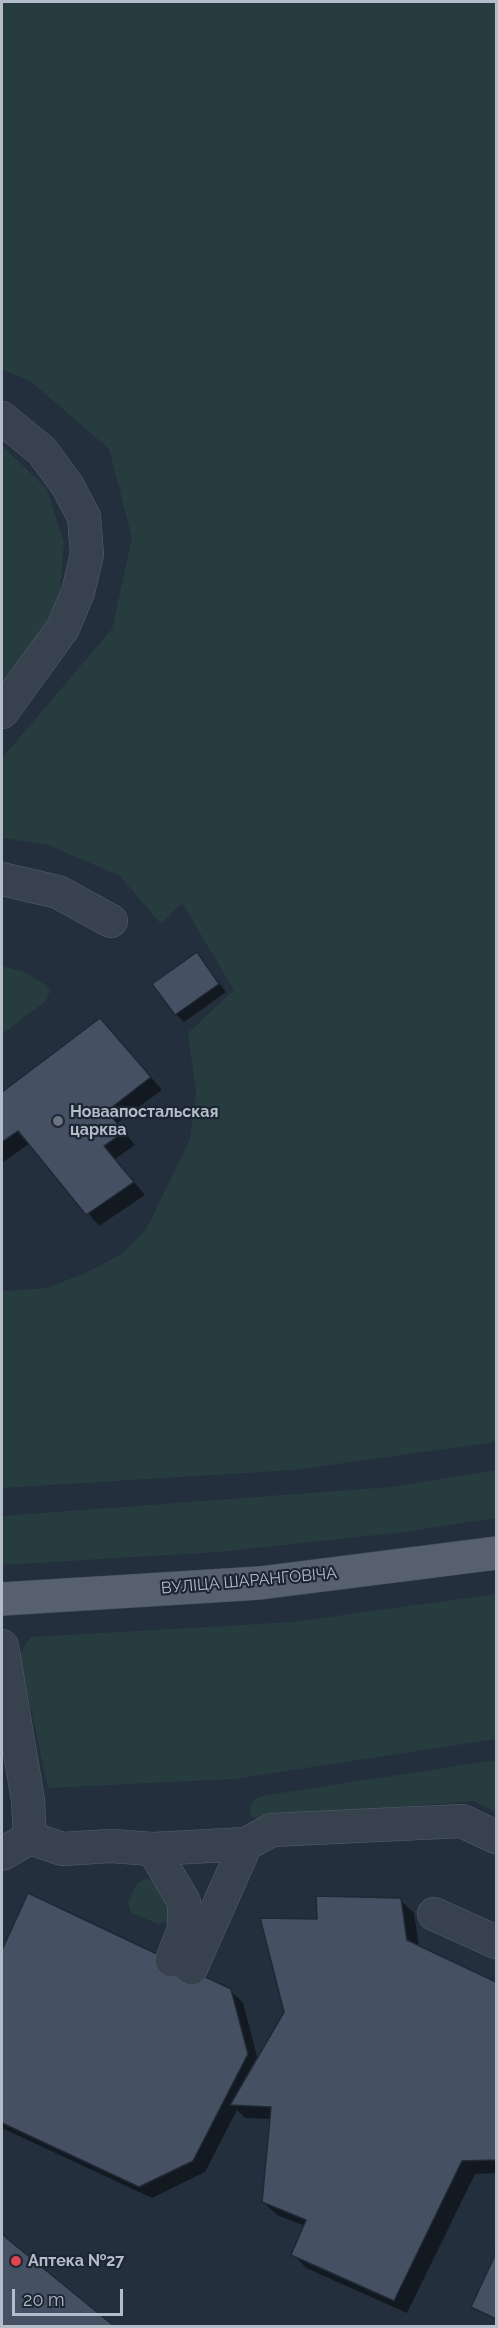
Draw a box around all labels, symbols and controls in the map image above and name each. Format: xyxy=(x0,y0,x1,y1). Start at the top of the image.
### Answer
place label: Новаапостальская царква xyxy=(70,1102,218,1140)
marker: Новаапостальская царква xyxy=(51,1114,65,1128)
street label: ВУЛІЦА ШАРАНГОВІЧА xyxy=(160,1564,338,1598)
place label: Аптека №27 xyxy=(28,2251,124,2271)
marker: Аптека №27 xyxy=(9,2254,23,2268)
scale bar xyxy=(15,2277,126,2315)
text: 20 m xyxy=(23,2289,65,2310)

